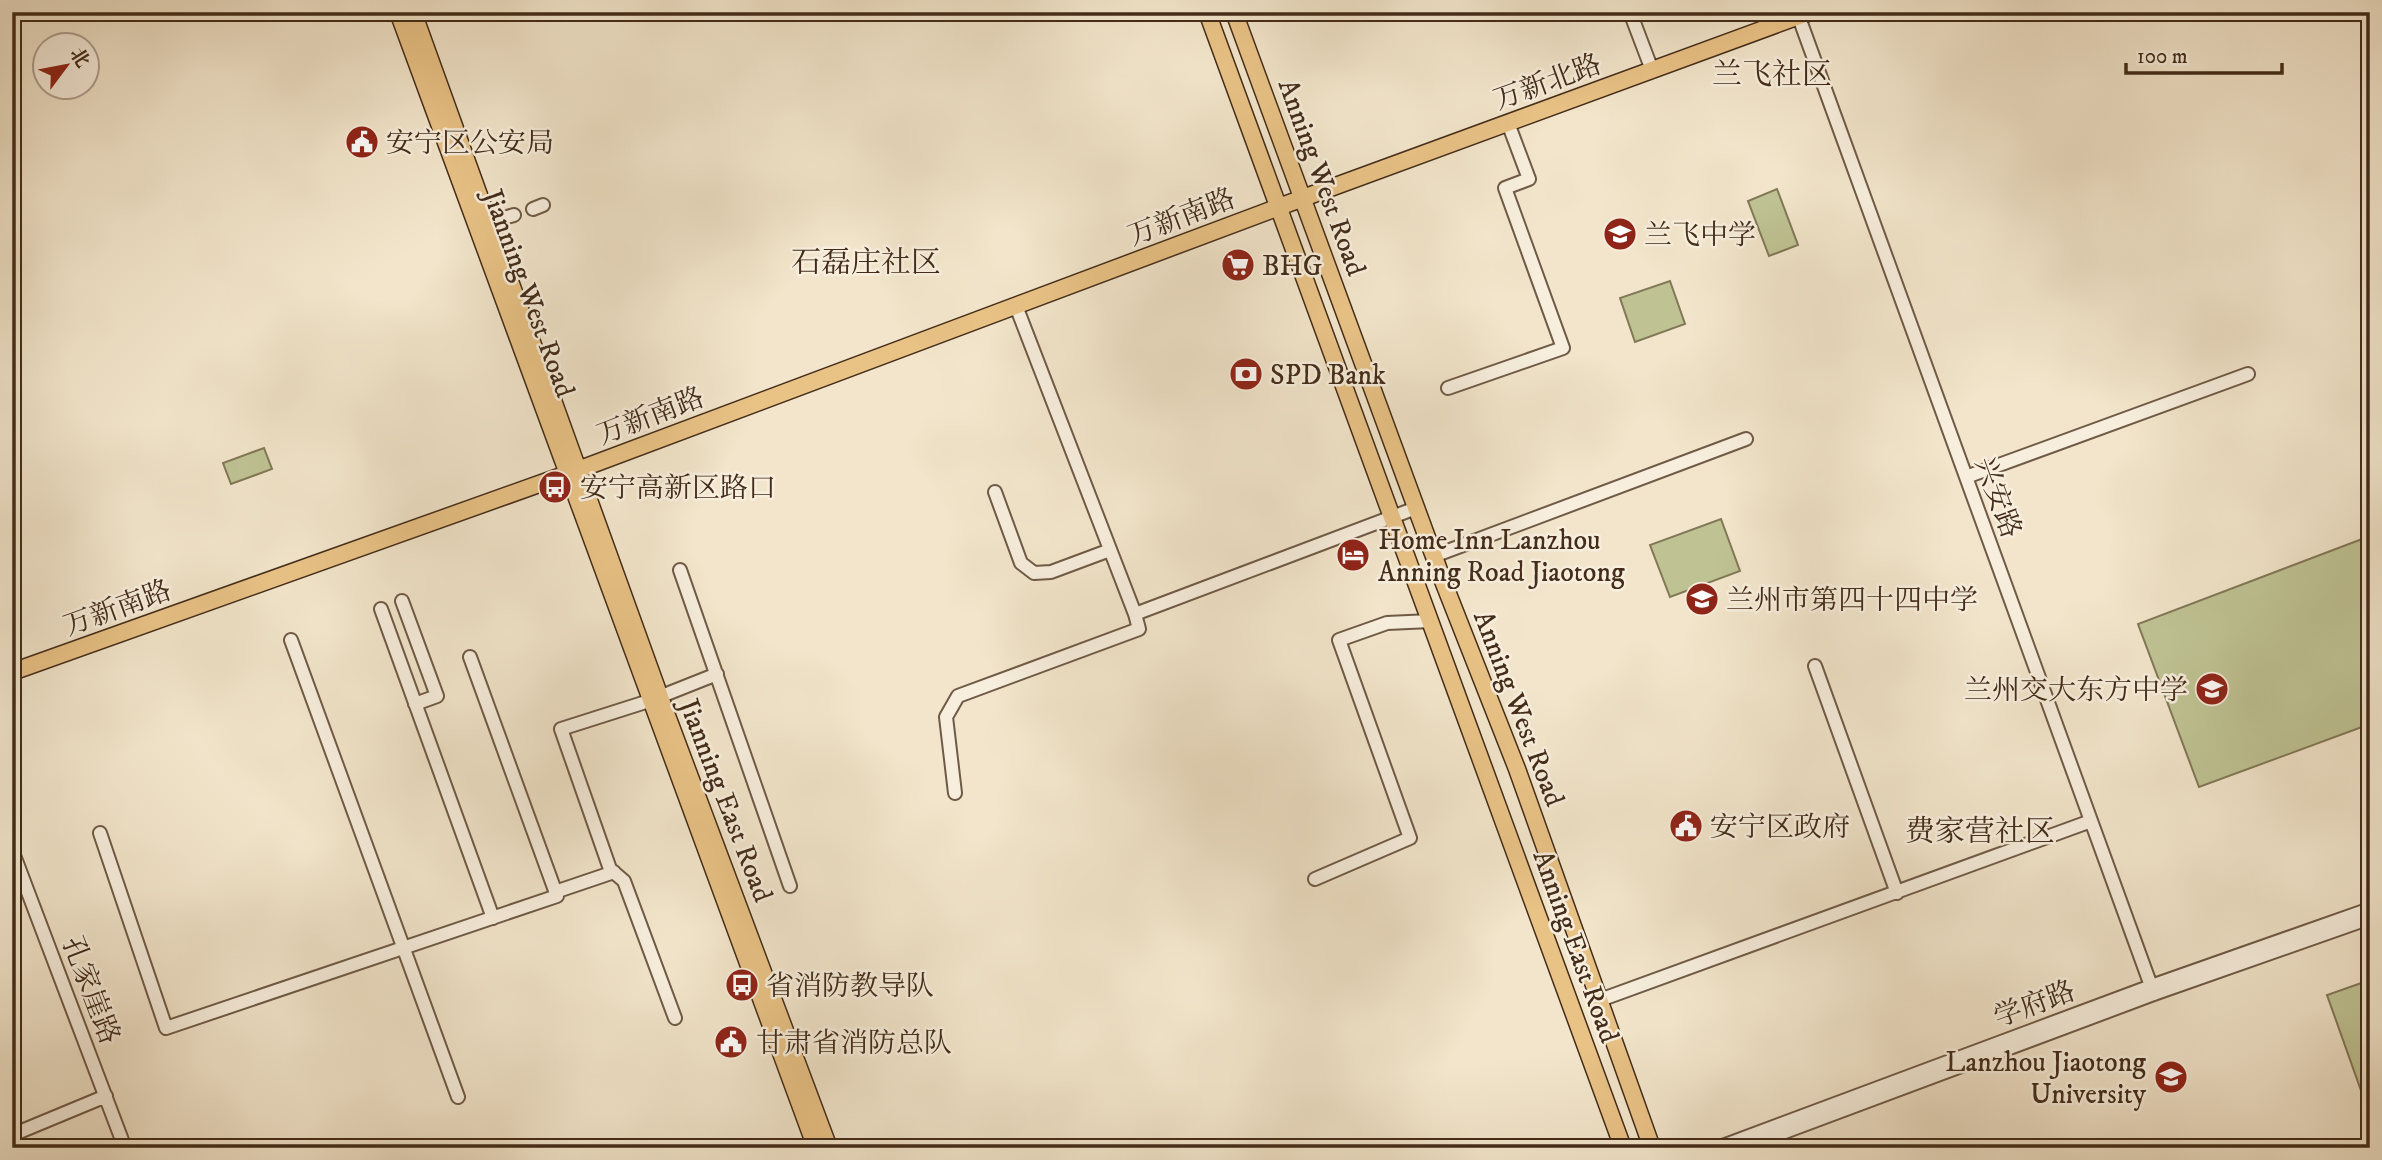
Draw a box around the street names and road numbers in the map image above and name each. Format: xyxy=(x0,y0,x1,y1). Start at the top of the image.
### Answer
street label: 万新北路 xyxy=(1489,47,1606,118)
street label: Anning West Road xyxy=(1270,74,1373,281)
street label: 万新南路 xyxy=(1123,181,1240,254)
street label: Jianning West Road xyxy=(474,182,582,402)
street label: 万新南路 xyxy=(592,380,709,453)
street label: 兴安路 xyxy=(1967,452,2028,543)
street label: 万新南路 xyxy=(59,573,176,644)
street label: Anning West Road xyxy=(1465,606,1572,811)
street label: Jianning East Road xyxy=(670,691,780,907)
street label: Anning East Road xyxy=(1525,845,1627,1048)
street label: 孔家崖路 xyxy=(54,932,127,1049)
street label: 学府路 xyxy=(1989,974,2080,1035)

